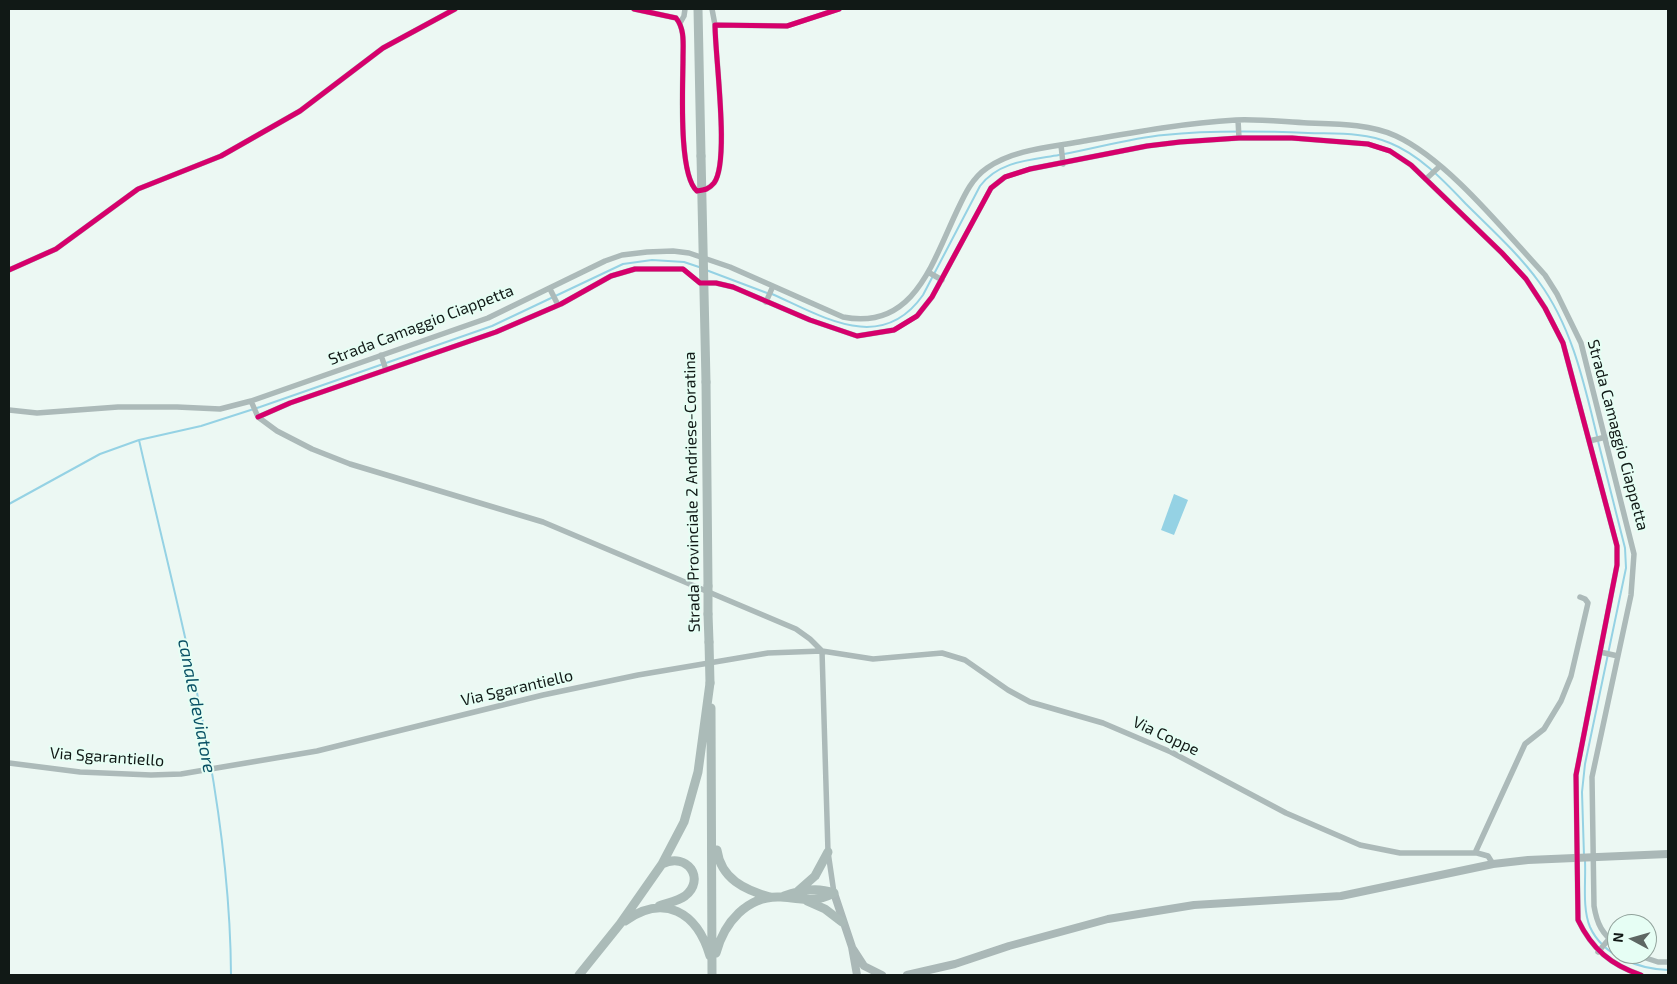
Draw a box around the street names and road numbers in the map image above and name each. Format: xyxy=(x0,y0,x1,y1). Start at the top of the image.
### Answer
street label: Strada Camaggio Ciappetta xyxy=(326,281,516,369)
street label: Strada Camaggio Ciappetta xyxy=(1583,337,1653,533)
street label: Strada Provinciale 2 Andriese-Coratina xyxy=(680,351,704,633)
street label: Via Sgarantiello xyxy=(459,666,575,710)
street label: Via Coppe xyxy=(1130,712,1202,760)
street label: Via Sgarantiello xyxy=(49,743,165,771)

